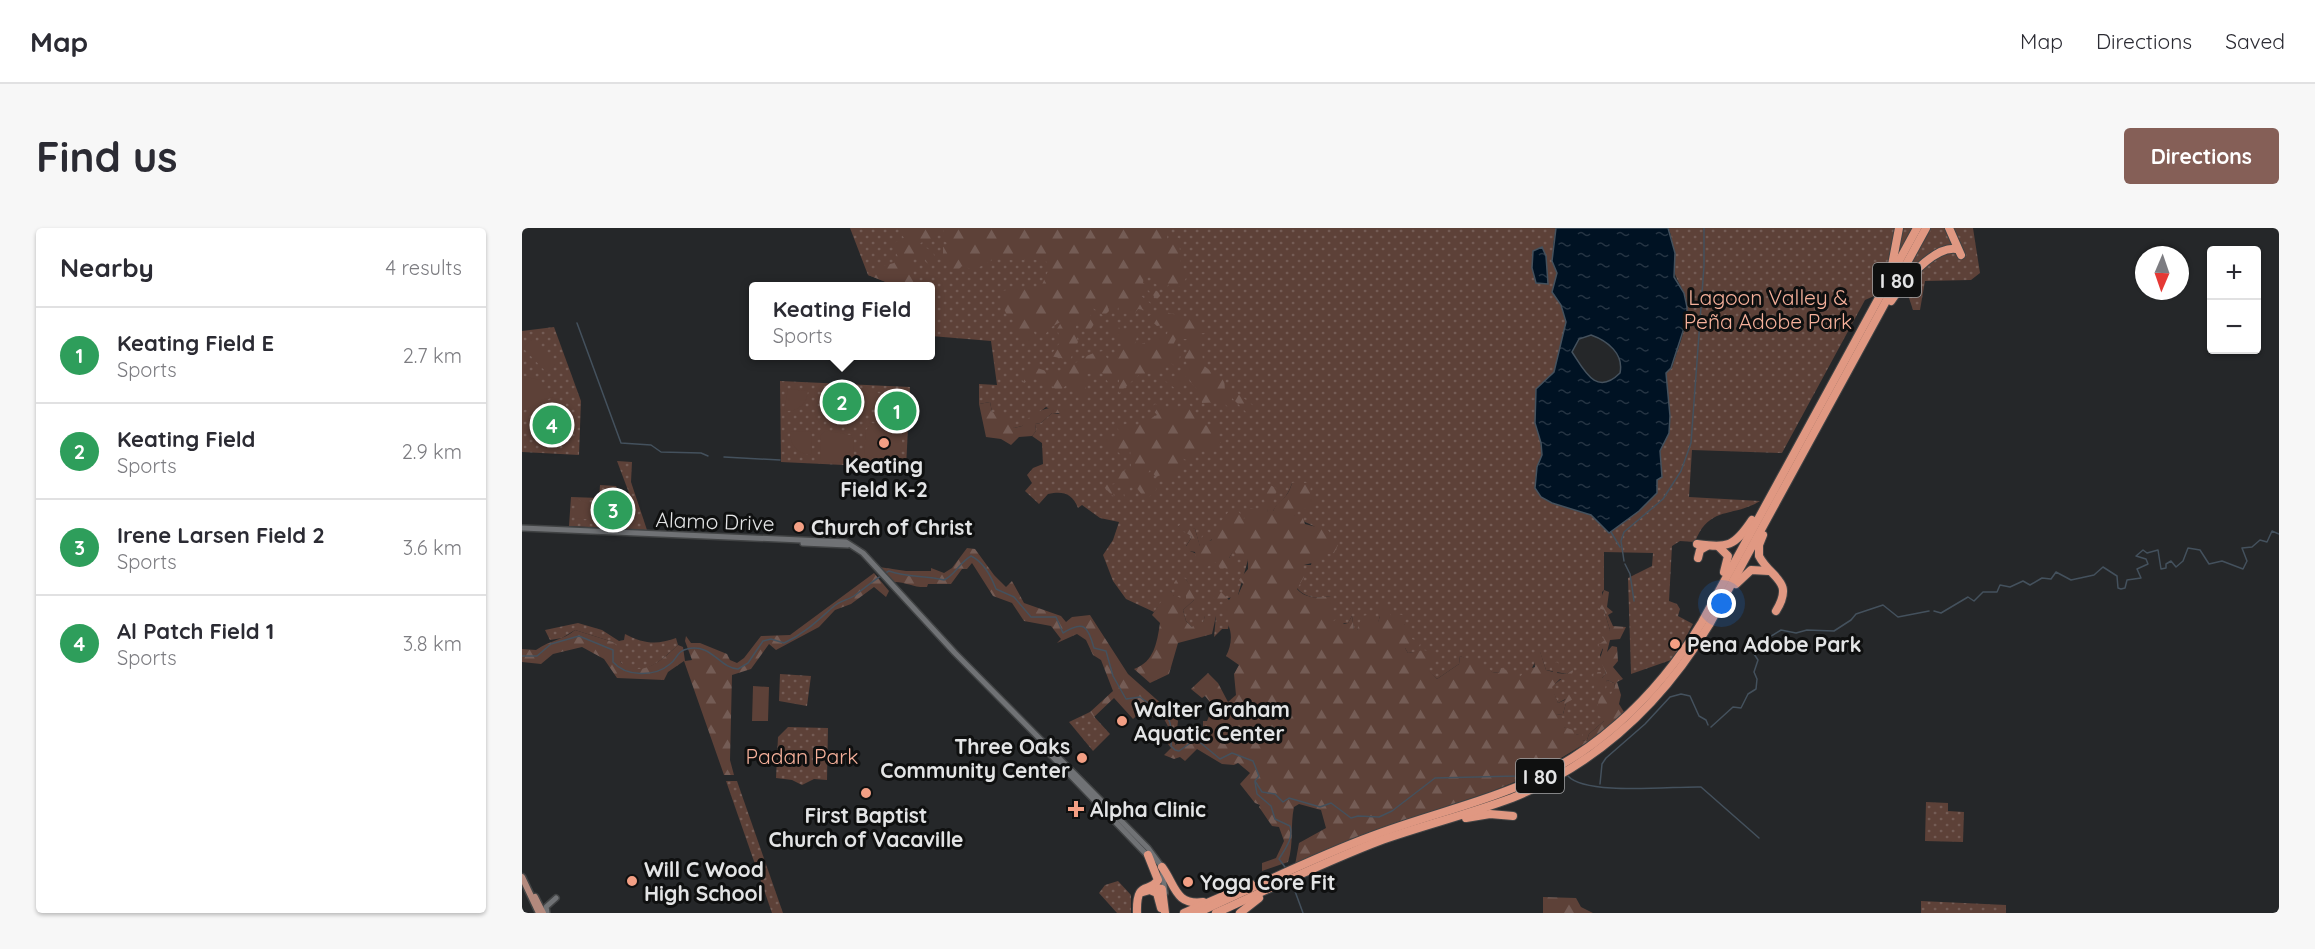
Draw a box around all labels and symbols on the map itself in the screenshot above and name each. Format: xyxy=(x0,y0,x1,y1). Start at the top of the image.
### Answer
north arrow xyxy=(2135,246,2189,300)
road number: I 80 xyxy=(1873,263,1921,297)
park label: Lagoon Valley & Peña Adobe Park xyxy=(1684,284,1852,334)
pin: 2 xyxy=(822,380,862,424)
pin: 1 xyxy=(878,388,916,434)
pin: 4 xyxy=(532,402,572,448)
marker: Keating Field K-2 xyxy=(877,436,891,450)
place label: Keating Field K-2 xyxy=(840,452,928,502)
pin: 3 xyxy=(594,488,632,532)
street label: Alamo Drive xyxy=(655,506,775,536)
place label: Church of Christ xyxy=(811,514,973,540)
marker: Church of Christ xyxy=(792,520,806,534)
your location xyxy=(1707,589,1736,618)
place label: Pena Adobe Park xyxy=(1687,631,1861,657)
marker: Pena Adobe Park xyxy=(1668,637,1682,651)
place label: Walter Graham Aquatic Center xyxy=(1134,696,1290,746)
marker: Walter Graham Aquatic Center xyxy=(1115,714,1129,728)
place label: Three Oaks Community Center xyxy=(880,733,1070,783)
park label: Padan Park xyxy=(746,743,858,769)
marker: Three Oaks Community Center xyxy=(1075,751,1089,765)
road number: I 80 xyxy=(1516,759,1564,793)
marker: First Baptist Church of Vacaville xyxy=(859,786,873,800)
place label: Alpha Clinic xyxy=(1090,796,1206,822)
marker: Alpha Clinic xyxy=(1067,800,1085,818)
place label: First Baptist Church of Vacaville xyxy=(768,802,964,852)
place label: Will C Wood High School xyxy=(644,856,764,906)
place label: Yoga Core Fit xyxy=(1200,869,1336,895)
marker: Will C Wood High School xyxy=(625,874,639,888)
marker: Yoga Core Fit xyxy=(1181,875,1195,889)

